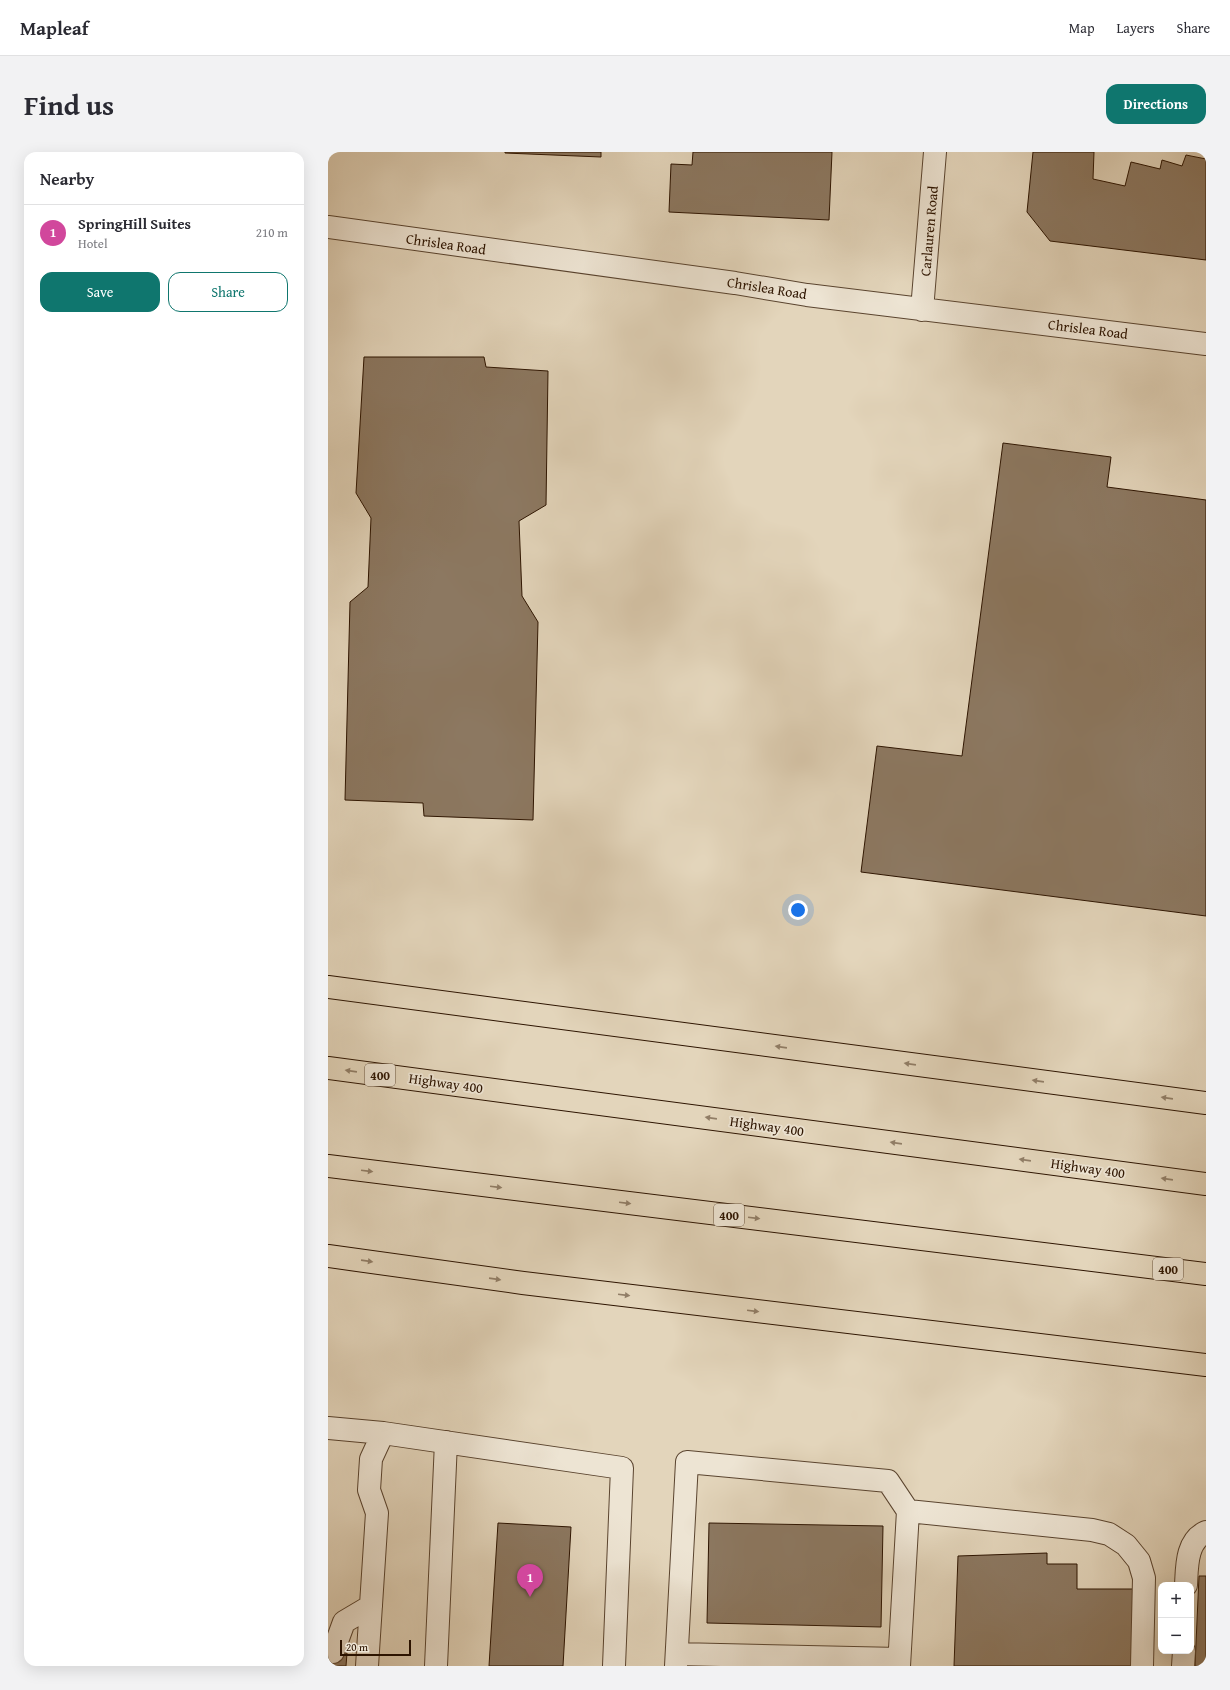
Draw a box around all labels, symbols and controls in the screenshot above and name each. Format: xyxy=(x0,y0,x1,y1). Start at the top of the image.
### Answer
text: Mapleaf xyxy=(20,14,89,42)
text: Map xyxy=(1069,18,1095,38)
text: Layers xyxy=(1117,18,1155,38)
text: Share xyxy=(1177,18,1210,38)
text: Find us xyxy=(24,84,114,125)
button: Directions xyxy=(1106,84,1206,124)
text: Nearby xyxy=(40,166,94,191)
street label: Carlauren Road xyxy=(915,185,943,277)
text: SpringHill Suites xyxy=(78,213,191,234)
text: 1 xyxy=(50,223,56,242)
text: 210 m xyxy=(256,223,288,242)
street label: Chrislea Road xyxy=(405,229,488,260)
text: Hotel xyxy=(78,234,108,253)
button: Save xyxy=(40,272,160,312)
button: Share xyxy=(168,272,288,312)
street label: Chrislea Road xyxy=(726,272,809,304)
street label: Chrislea Road xyxy=(1047,314,1130,344)
your location xyxy=(788,900,808,920)
one-way arrow xyxy=(775,1044,787,1050)
one-way arrow xyxy=(904,1061,916,1067)
road number: 400 xyxy=(365,1064,395,1086)
one-way arrow xyxy=(345,1068,357,1074)
street label: Highway 400 xyxy=(408,1068,485,1098)
one-way arrow xyxy=(1032,1078,1045,1084)
one-way arrow xyxy=(1161,1095,1173,1101)
street label: Highway 400 xyxy=(729,1111,806,1141)
one-way arrow xyxy=(705,1115,717,1122)
one-way arrow xyxy=(890,1140,902,1146)
street label: Highway 400 xyxy=(1050,1153,1127,1183)
one-way arrow xyxy=(1019,1157,1031,1163)
one-way arrow xyxy=(361,1168,373,1174)
one-way arrow xyxy=(1161,1176,1173,1182)
one-way arrow xyxy=(490,1184,502,1190)
one-way arrow xyxy=(619,1199,631,1206)
road number: 400 xyxy=(714,1204,744,1226)
one-way arrow xyxy=(748,1215,760,1222)
one-way arrow xyxy=(361,1258,373,1264)
road number: 400 xyxy=(1153,1258,1183,1280)
one-way arrow xyxy=(489,1276,501,1282)
one-way arrow xyxy=(618,1292,630,1298)
one-way arrow xyxy=(747,1307,759,1314)
pin: 1 xyxy=(517,1564,543,1597)
map controls xyxy=(1158,1582,1194,1654)
button: + xyxy=(1158,1582,1194,1618)
button: − xyxy=(1158,1618,1194,1654)
scale bar xyxy=(340,1638,411,1657)
text: 20 m xyxy=(346,1639,368,1655)

